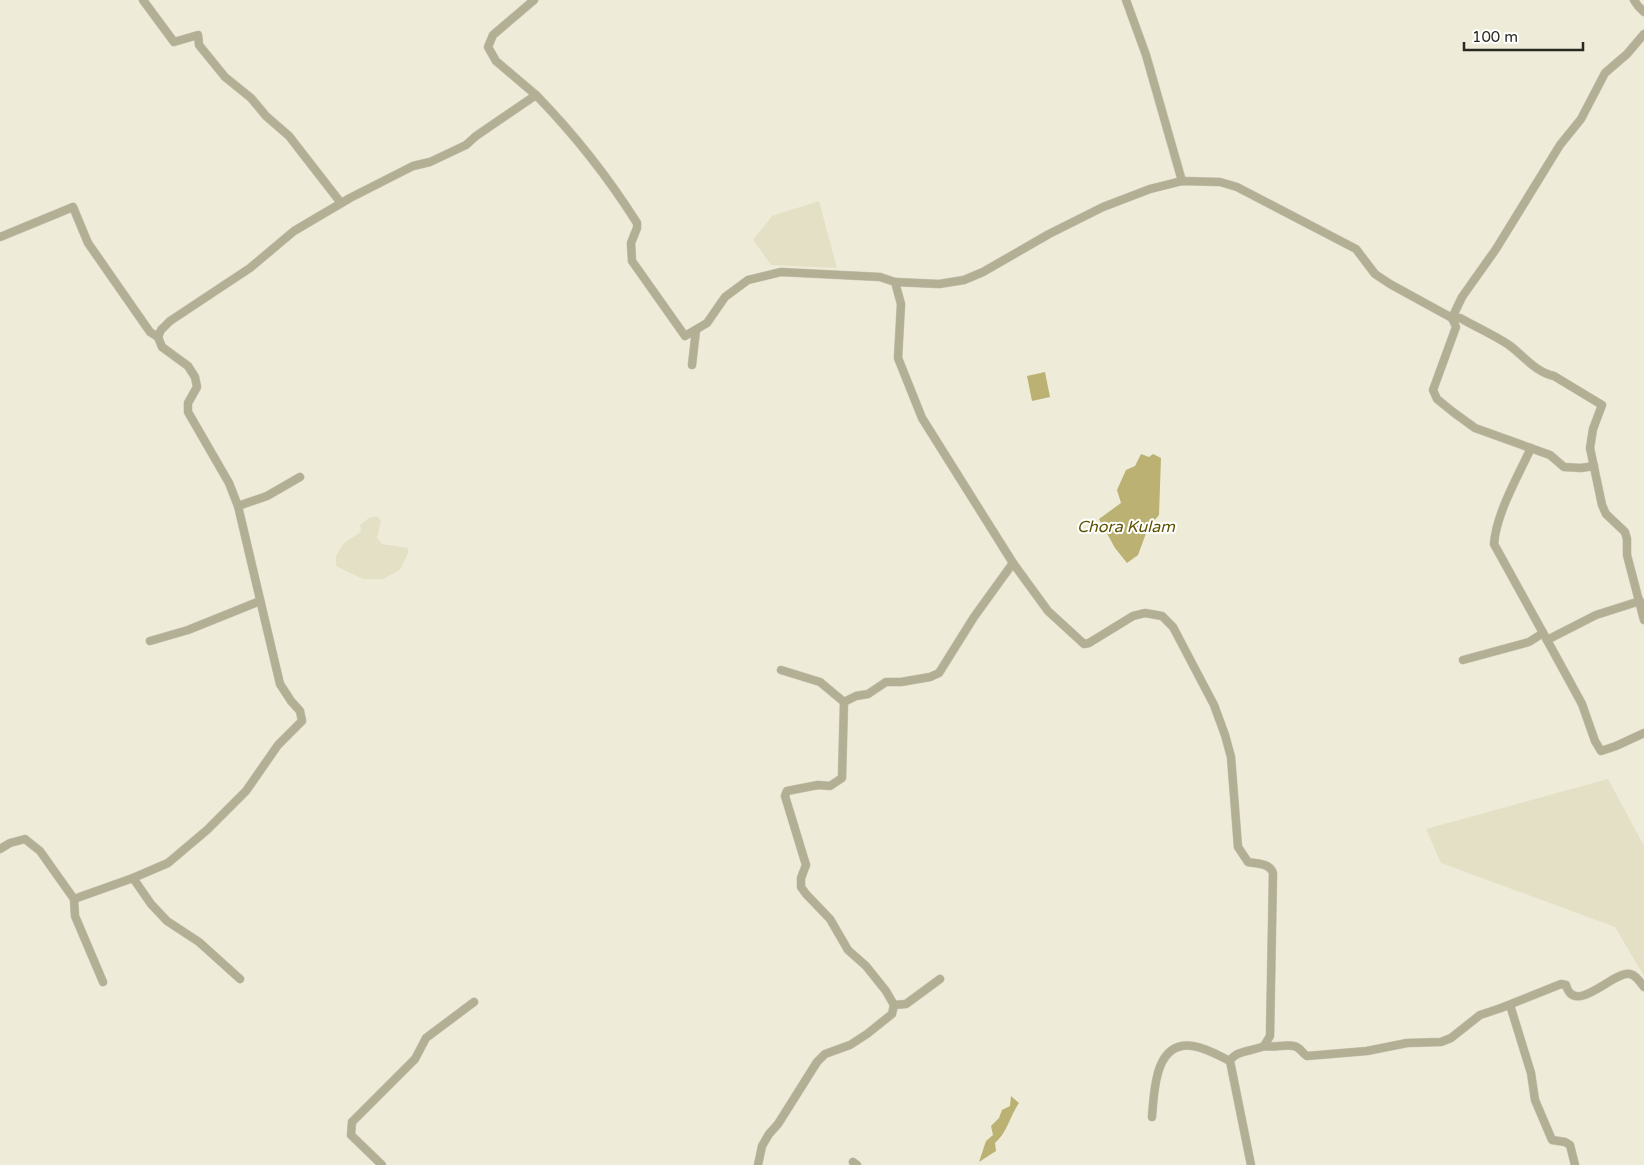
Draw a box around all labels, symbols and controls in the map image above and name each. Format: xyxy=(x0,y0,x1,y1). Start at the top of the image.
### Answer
scale bar xyxy=(1464,20,1583,52)
text: 100 m xyxy=(1472,28,1518,46)
water label: Chora Kulam xyxy=(1077,517,1175,537)

